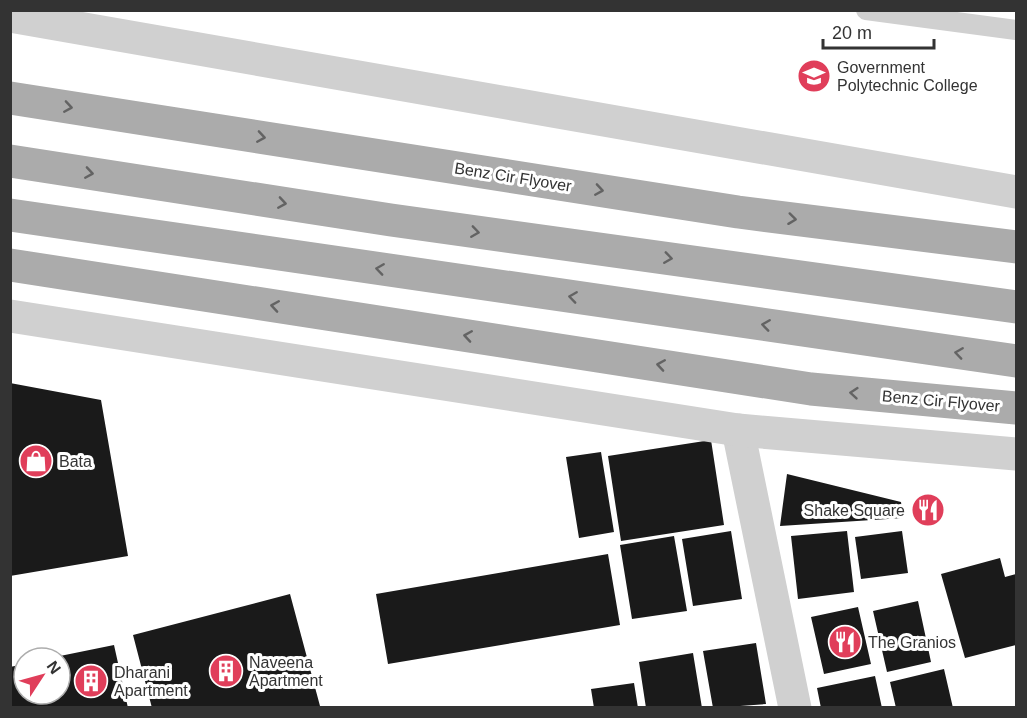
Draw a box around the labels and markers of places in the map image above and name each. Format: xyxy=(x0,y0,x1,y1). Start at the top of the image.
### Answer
school or university icon: Government Polytechnic College xyxy=(796,58,832,94)
place label: Government Polytechnic College xyxy=(837,59,978,94)
shop icon: Bata xyxy=(18,443,54,479)
place label: Bata xyxy=(59,453,92,470)
restaurant icon: Shake Square xyxy=(910,492,946,528)
place label: Shake Square xyxy=(804,502,905,519)
restaurant icon: The Granios xyxy=(827,624,863,660)
place label: The Granios xyxy=(868,634,956,651)
building icon: Naveena Apartment xyxy=(208,653,244,689)
place label: Naveena Apartment xyxy=(249,654,323,689)
building icon: Dharani Apartment xyxy=(73,663,109,699)
place label: Dharani Apartment xyxy=(114,664,188,699)

